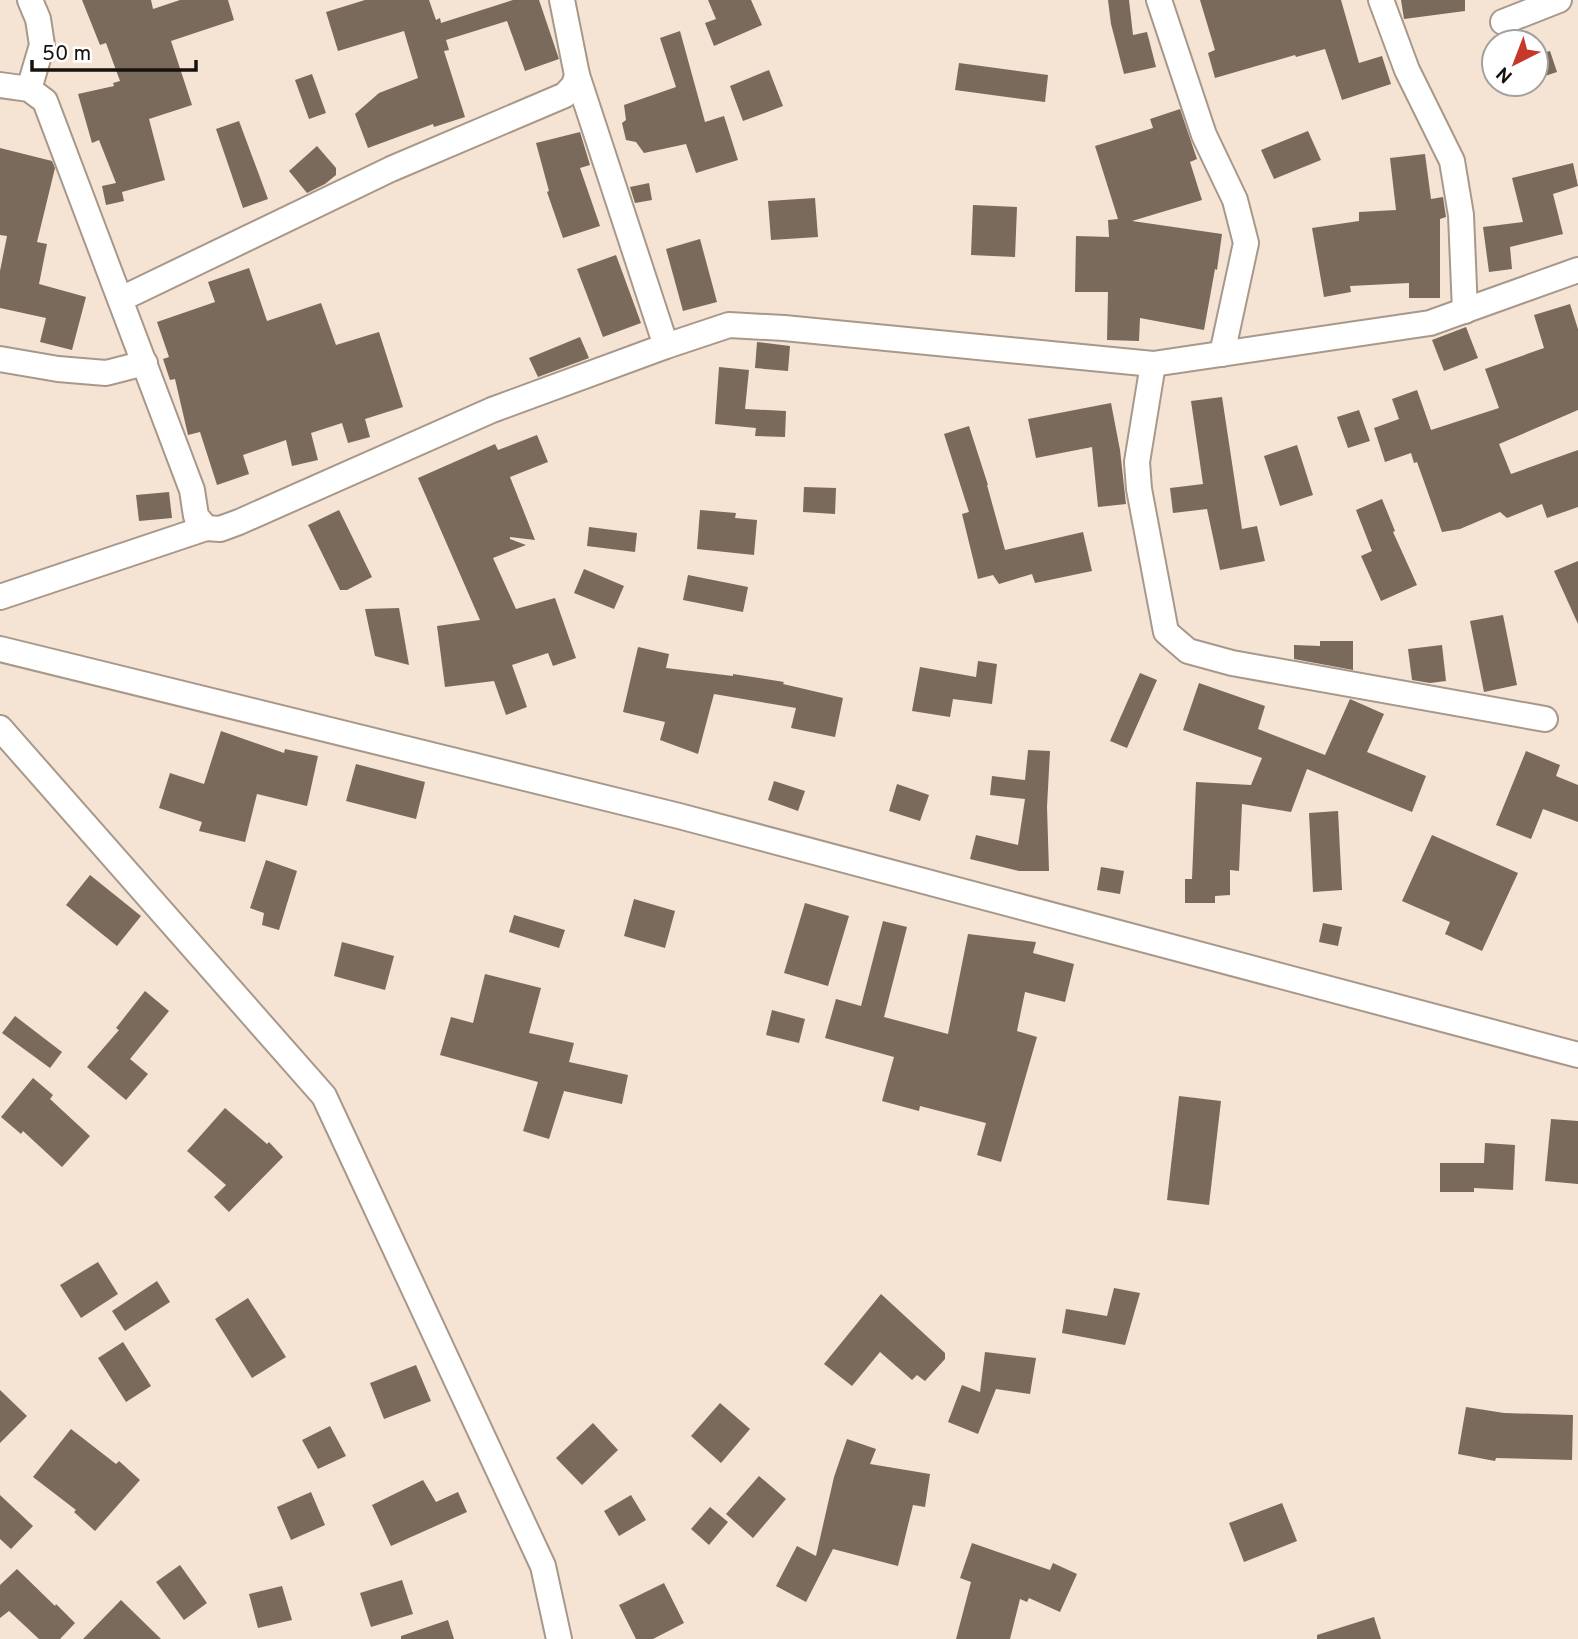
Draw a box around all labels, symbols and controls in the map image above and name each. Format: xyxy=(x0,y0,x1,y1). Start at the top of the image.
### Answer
scale bar xyxy=(32,28,196,72)
north arrow xyxy=(1480,28,1550,98)
text: 50 m xyxy=(42,41,91,68)
text: N xyxy=(1492,61,1518,88)

